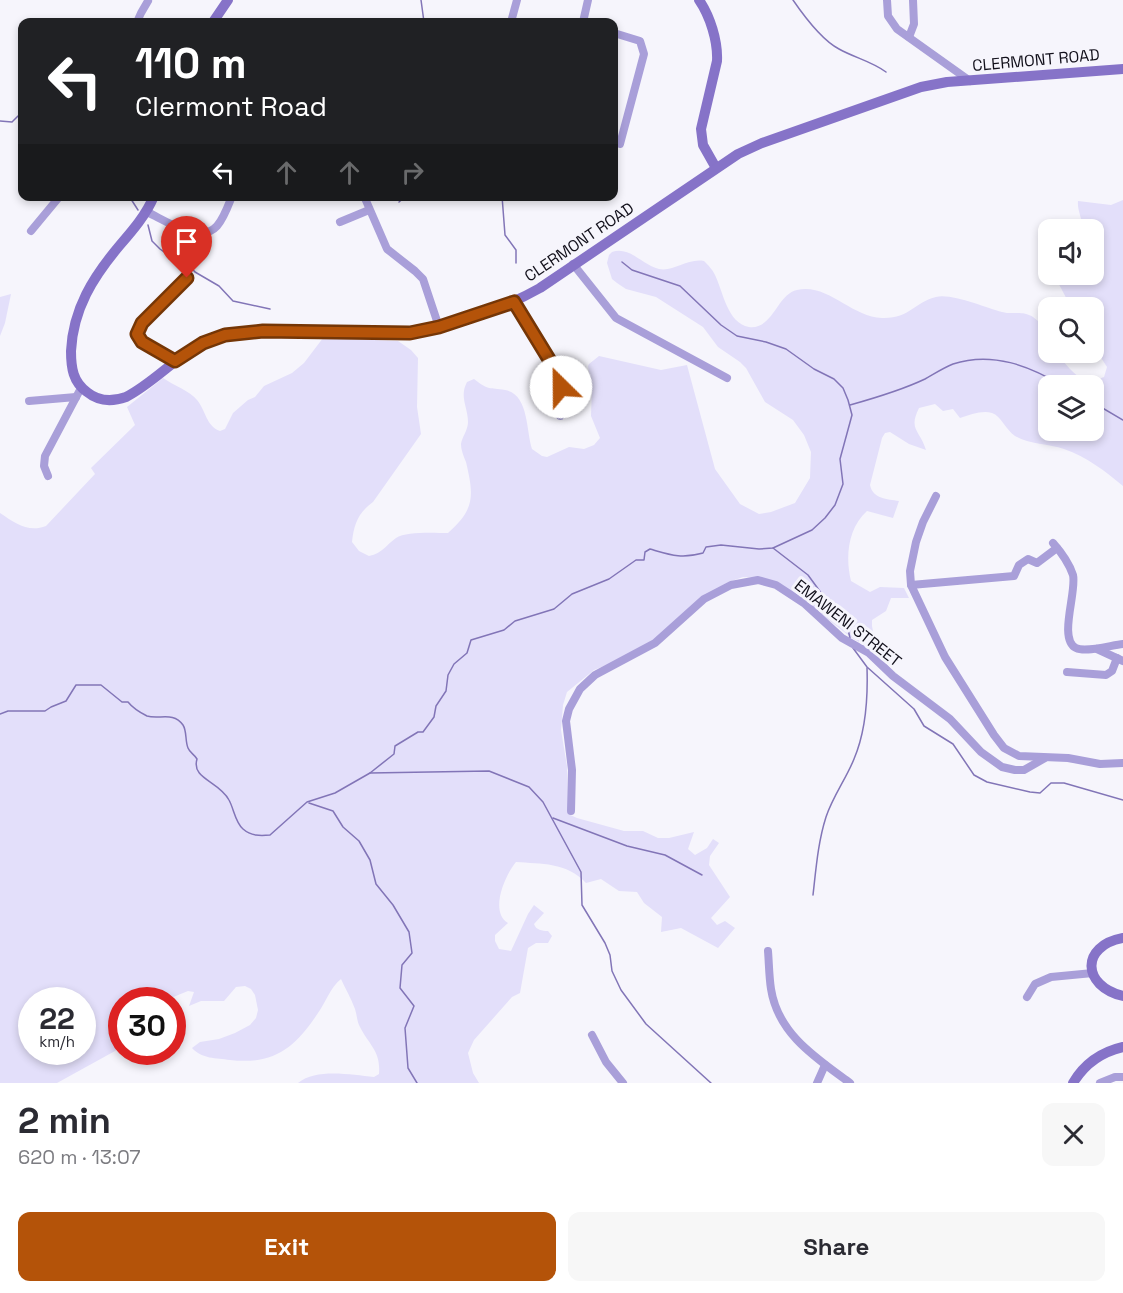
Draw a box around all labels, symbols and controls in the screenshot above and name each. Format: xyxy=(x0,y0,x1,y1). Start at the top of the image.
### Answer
text: 110 m xyxy=(135,37,247,90)
icon: left xyxy=(36,42,114,120)
street label: CLERMONT ROAD xyxy=(971,44,1101,76)
text: Clermont Road xyxy=(135,89,327,124)
icon: left xyxy=(207,156,240,189)
icon: ahead xyxy=(270,156,303,189)
icon: ahead xyxy=(333,156,366,189)
icon: right xyxy=(396,156,429,189)
street label: CLERMONT ROAD xyxy=(520,198,638,286)
pin xyxy=(161,216,212,278)
map controls xyxy=(1038,219,1104,441)
button: sound xyxy=(1038,219,1104,285)
icon: arrive xyxy=(170,225,203,258)
button: search xyxy=(1038,297,1104,363)
position arrow xyxy=(529,355,593,419)
button: layers xyxy=(1038,375,1104,441)
street label: EMAWENI STREET xyxy=(790,575,906,671)
speed limit sign: 30 xyxy=(108,987,186,1065)
text: 22 xyxy=(39,999,75,1038)
text: km/h xyxy=(39,1032,75,1051)
text: 2 min xyxy=(18,1098,111,1144)
button: close xyxy=(1042,1103,1105,1166)
text: 620 m · 13:07 xyxy=(18,1144,141,1170)
button: Exit xyxy=(18,1212,556,1281)
button: Share xyxy=(568,1212,1105,1281)

